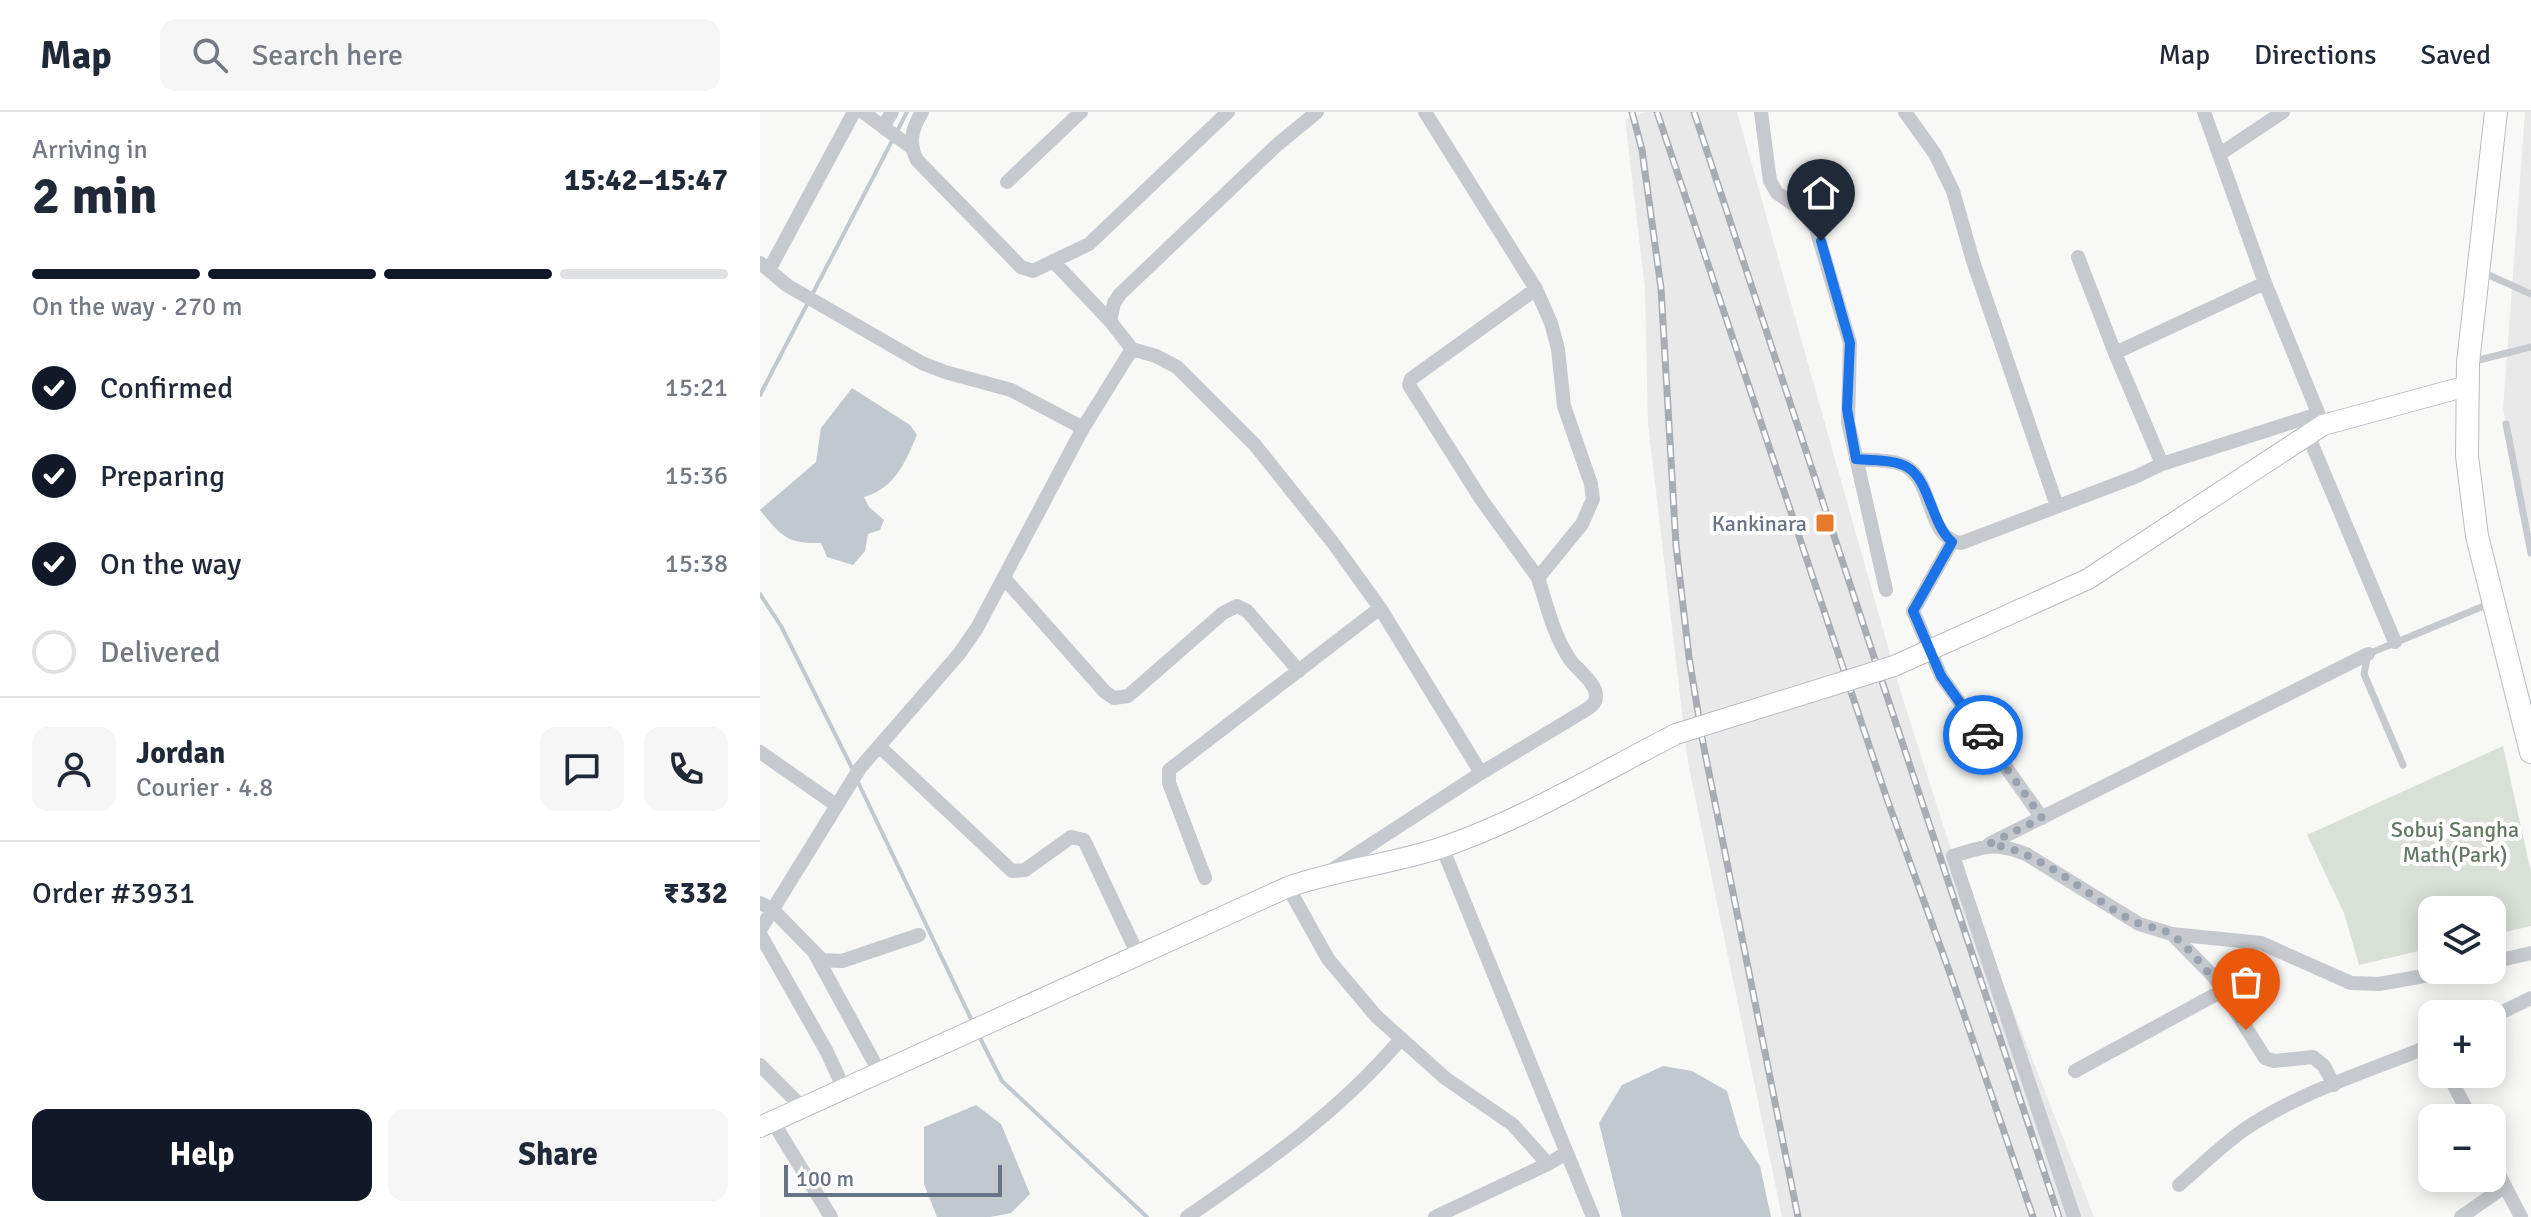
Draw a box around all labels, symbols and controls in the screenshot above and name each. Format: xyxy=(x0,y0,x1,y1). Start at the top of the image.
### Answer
search box xyxy=(160,19,720,91)
text: Map xyxy=(40,32,112,79)
icon: search xyxy=(188,33,232,77)
text: Search here xyxy=(252,37,403,74)
text: Map xyxy=(2158,38,2210,72)
text: Directions xyxy=(2254,38,2376,72)
text: Saved xyxy=(2420,38,2491,72)
text: Arriving in xyxy=(32,134,148,166)
pin xyxy=(1787,159,1855,241)
text: 15:42–15:47 xyxy=(564,162,728,199)
text: 2 min xyxy=(32,164,158,228)
icon: home xyxy=(1799,171,1843,215)
text: On the way · 270 m xyxy=(32,291,242,323)
icon: check xyxy=(32,366,76,410)
text: Confirmed xyxy=(100,370,233,407)
text: 15:21 xyxy=(665,372,728,404)
icon: check xyxy=(32,454,76,498)
text: Preparing xyxy=(100,458,225,495)
text: 15:36 xyxy=(665,460,728,492)
place label: Kankinara xyxy=(1712,510,1807,537)
marker: Kankinara xyxy=(1814,512,1836,534)
icon: check xyxy=(32,542,76,586)
text: On the way xyxy=(100,546,241,583)
text: 15:38 xyxy=(665,548,728,580)
text: Delivered xyxy=(100,634,221,671)
courier xyxy=(1943,695,2023,775)
icon: car xyxy=(1961,713,2005,757)
button: person xyxy=(32,727,116,811)
button: chat xyxy=(540,727,624,811)
button: phone xyxy=(644,727,728,811)
text: Jordan xyxy=(136,735,225,772)
text: Courier · 4.8 xyxy=(136,772,273,804)
park label: Sobuj Sangha Math(Park) xyxy=(2391,816,2519,868)
text: Order #3931 xyxy=(32,875,195,912)
text: ₹332 xyxy=(663,875,728,912)
map controls xyxy=(2418,896,2506,1192)
button: layers xyxy=(2418,896,2506,984)
pin xyxy=(2212,948,2280,1030)
icon: bag xyxy=(2224,960,2268,1004)
button: + xyxy=(2418,1000,2506,1088)
button: − xyxy=(2418,1104,2506,1192)
button: Help xyxy=(32,1109,372,1201)
button: Share xyxy=(388,1109,728,1201)
scale bar xyxy=(784,1161,1002,1197)
text: 100 m xyxy=(796,1165,854,1192)

